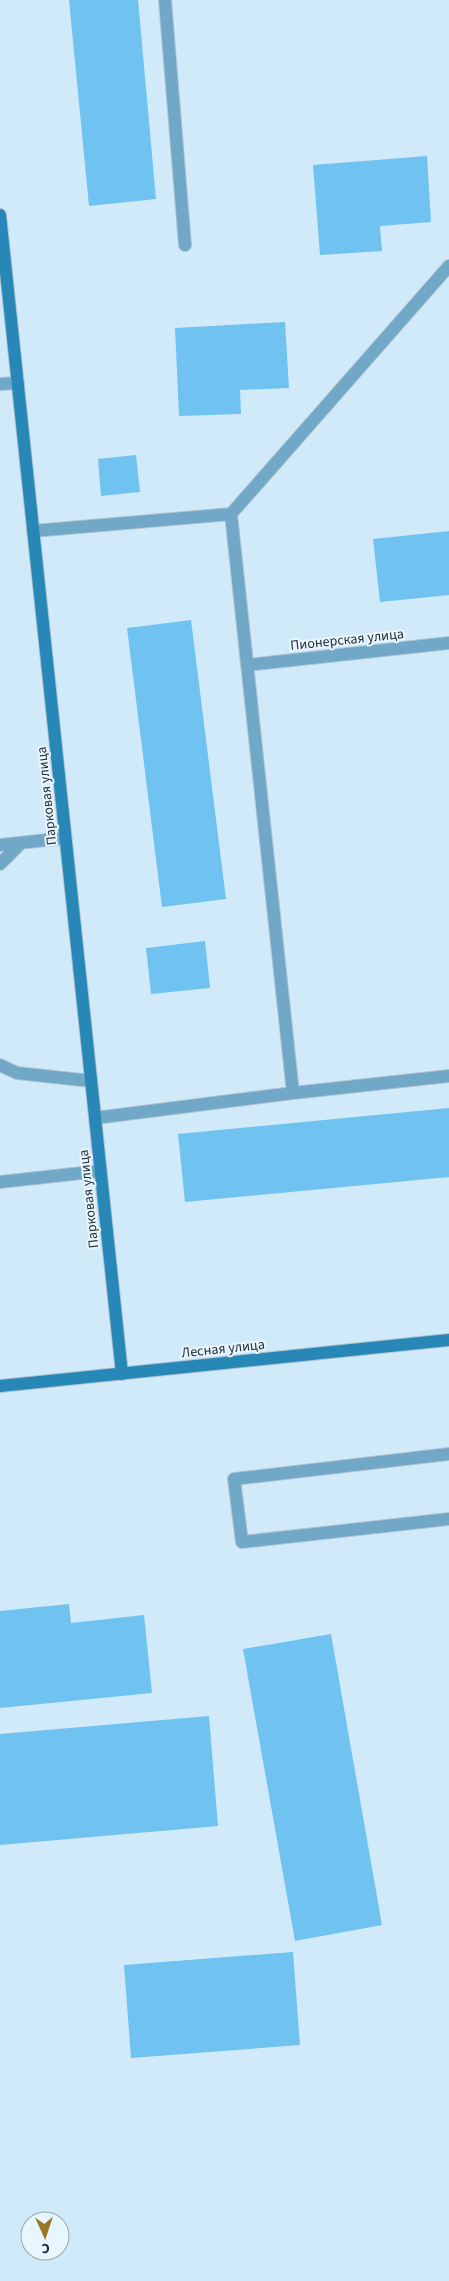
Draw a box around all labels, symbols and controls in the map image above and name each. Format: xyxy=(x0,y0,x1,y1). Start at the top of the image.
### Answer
street label: Пионерская улица xyxy=(289,624,405,656)
street label: Парковая улица xyxy=(32,746,62,846)
street label: Парковая улица xyxy=(74,1149,104,1249)
street label: Лесная улица xyxy=(180,1335,266,1363)
north arrow xyxy=(20,2211,70,2261)
text: С xyxy=(41,2238,50,2258)

